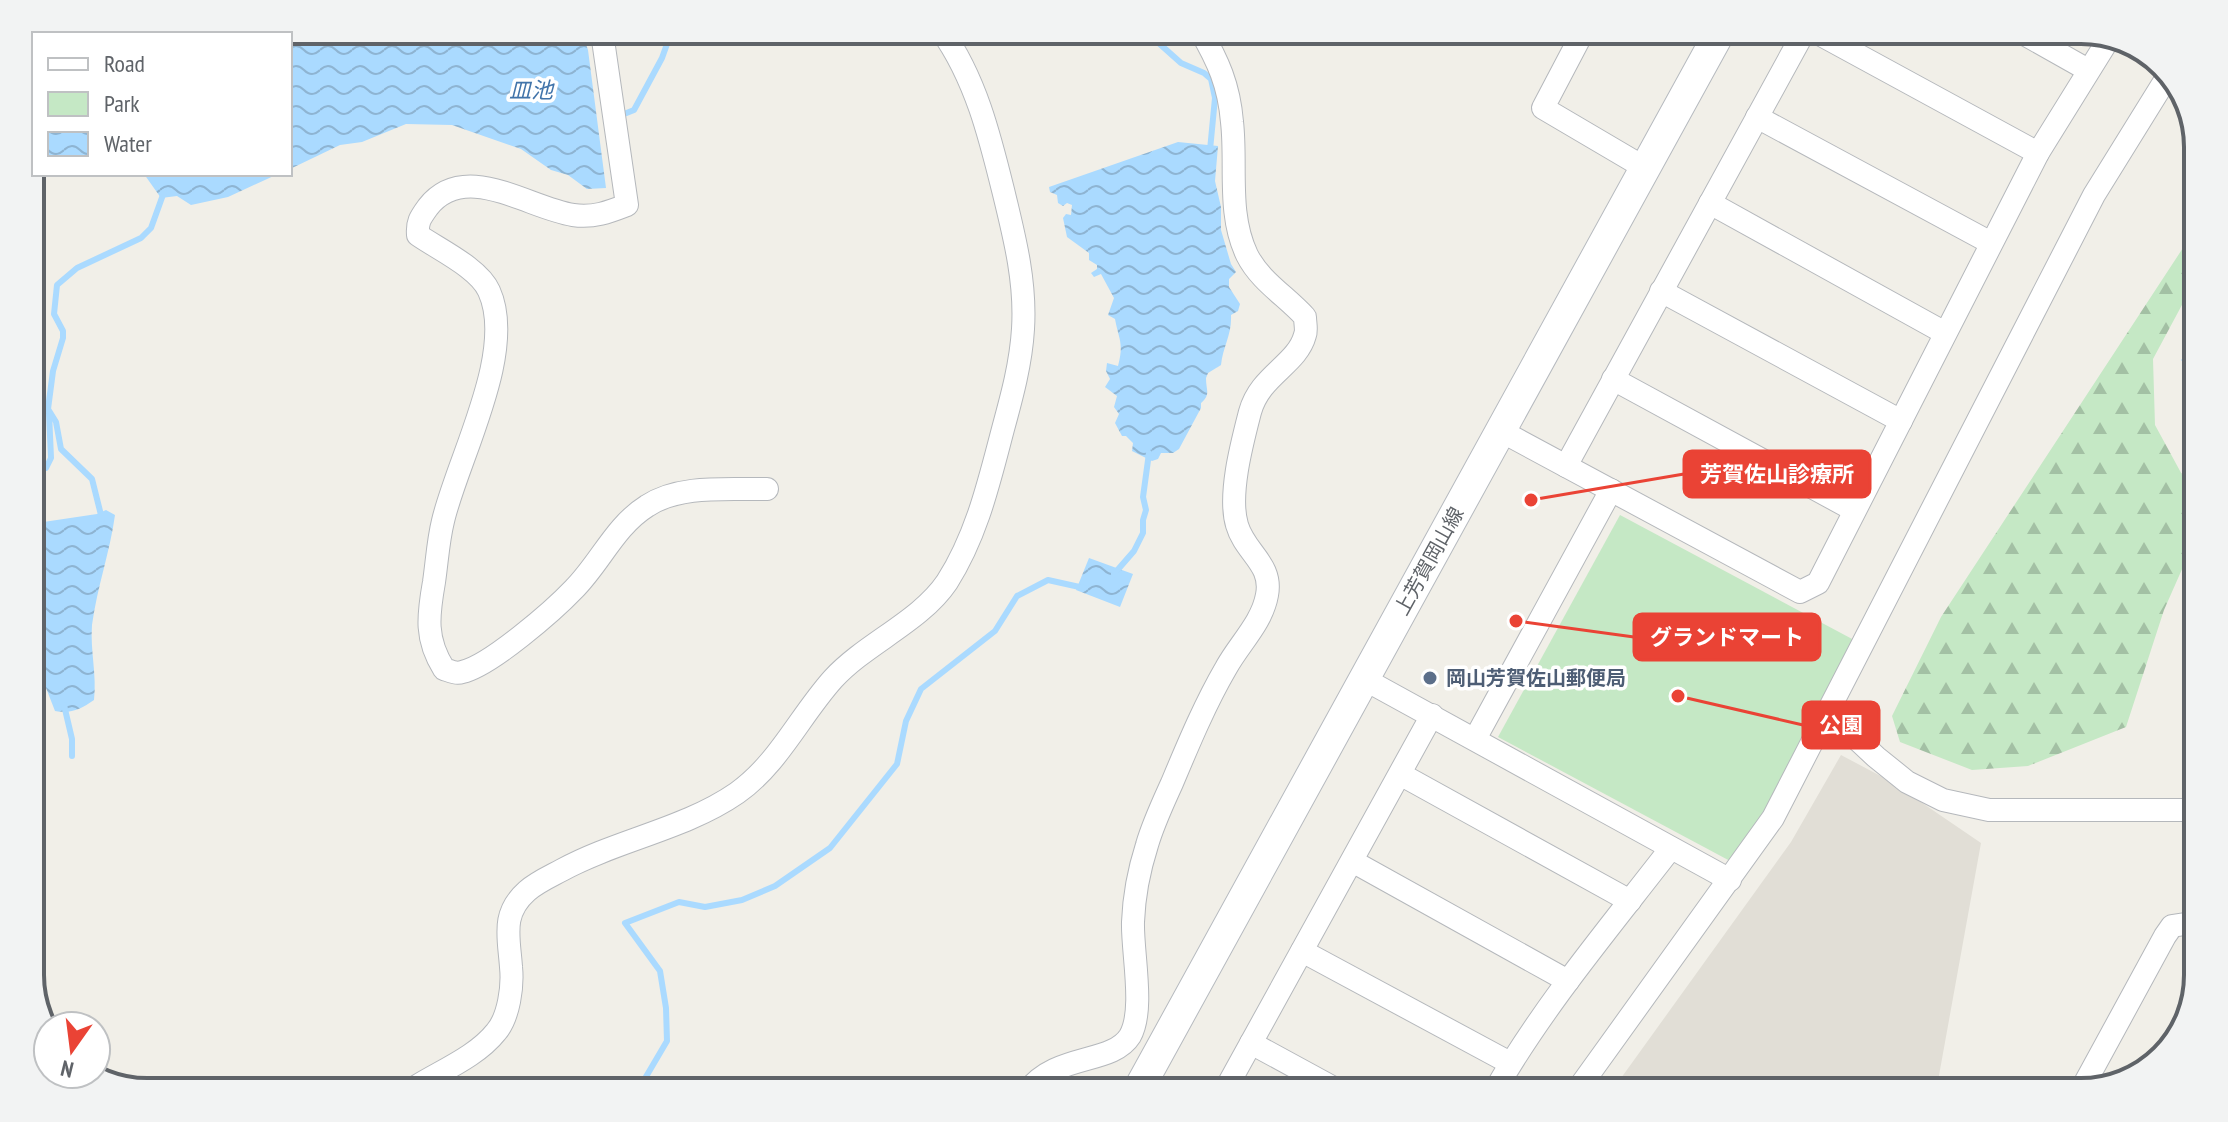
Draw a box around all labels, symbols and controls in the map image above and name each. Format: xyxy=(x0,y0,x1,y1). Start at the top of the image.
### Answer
legend xyxy=(32,32,292,176)
text: Road xyxy=(104,48,145,79)
water label: 皿池 xyxy=(509,76,555,104)
text: Park xyxy=(104,88,140,119)
text: Water xyxy=(104,128,152,159)
callout: 芳賀佐山診療所 xyxy=(1684,451,1870,497)
text: 芳賀佐山診療所 xyxy=(1700,460,1854,488)
street label: 上芳賀岡山線 xyxy=(1389,502,1469,620)
callout: グランドマート xyxy=(1634,614,1820,660)
text: グランドマート xyxy=(1650,623,1804,651)
place label: 岡山芳賀佐山郵便局 xyxy=(1446,665,1626,691)
marker: 岡山芳賀佐山郵便局 xyxy=(1421,669,1439,687)
callout: 公園 xyxy=(1803,702,1879,748)
text: 公園 xyxy=(1819,711,1863,739)
north arrow xyxy=(32,1010,112,1090)
text: N xyxy=(58,1054,76,1084)

